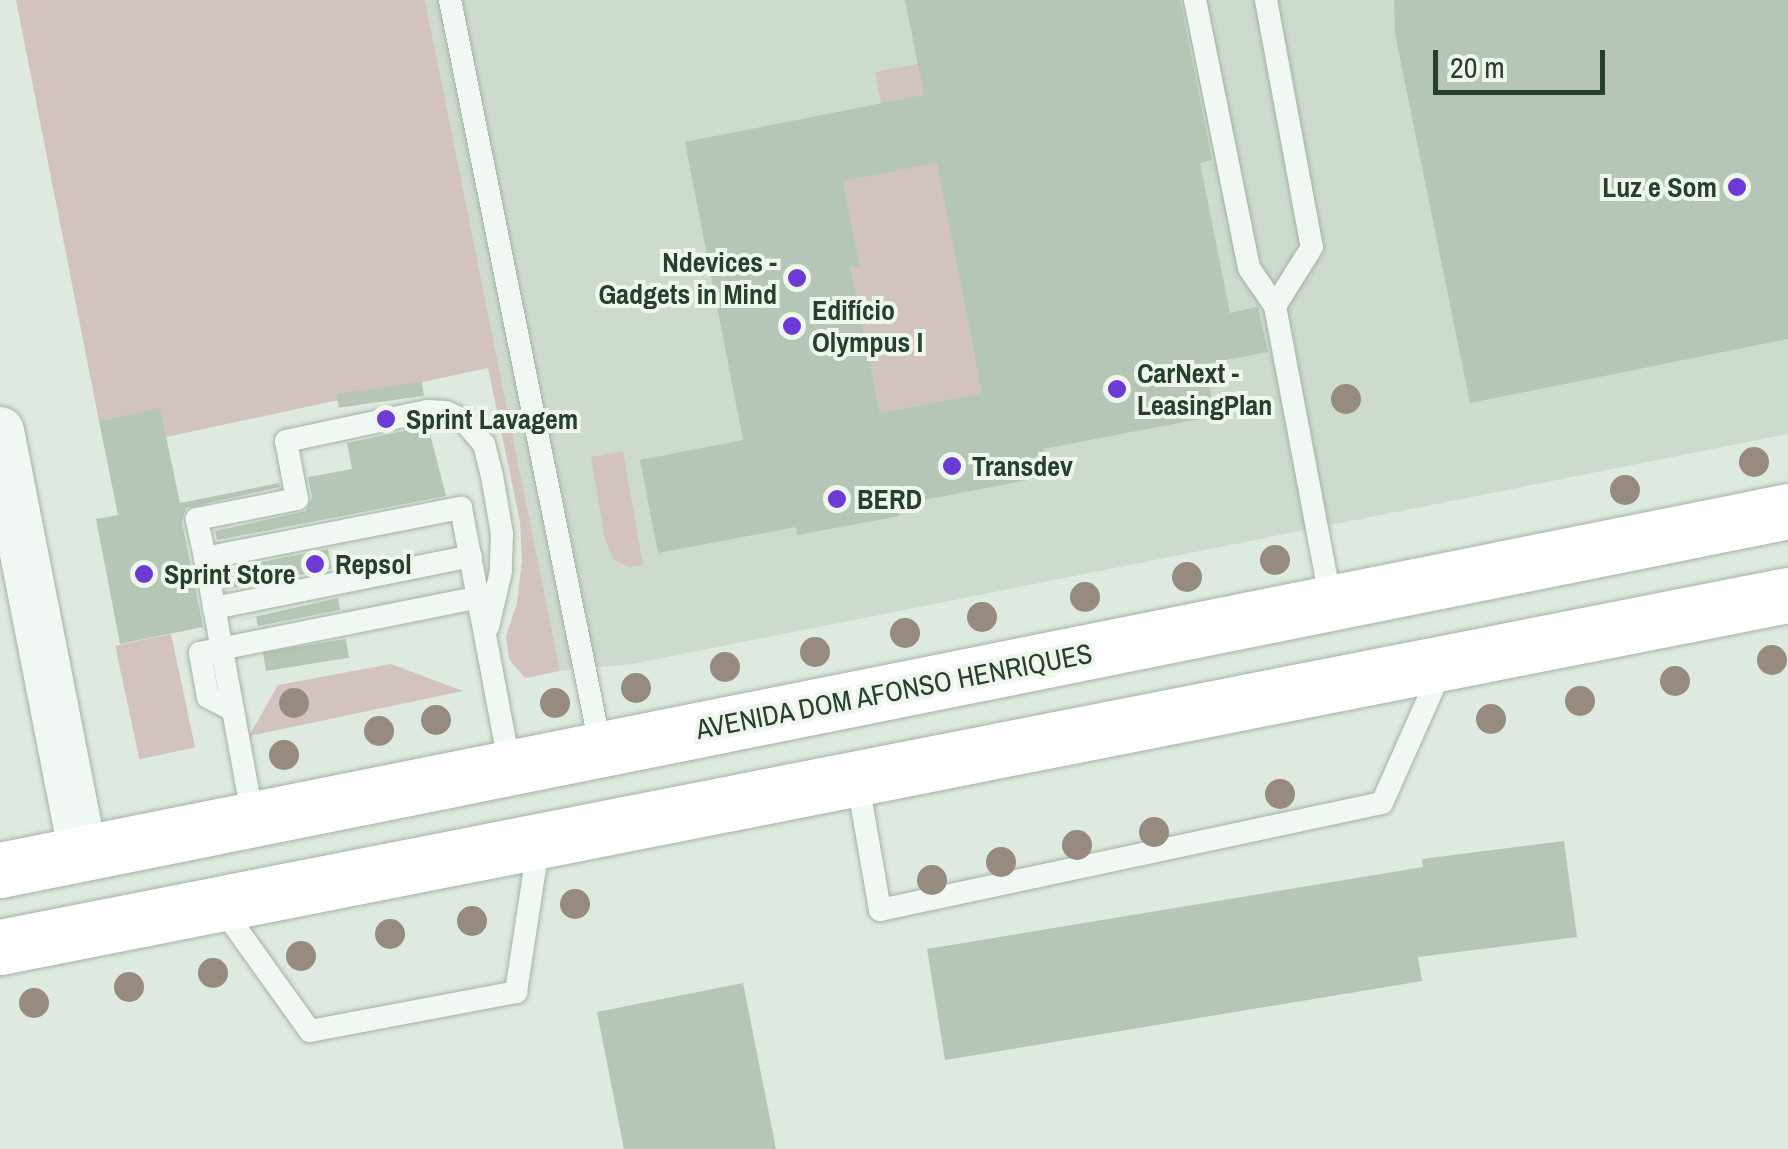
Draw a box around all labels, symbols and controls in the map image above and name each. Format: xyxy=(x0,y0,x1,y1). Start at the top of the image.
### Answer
scale bar xyxy=(1438,30,1610,92)
text: 20 m xyxy=(1450,47,1505,87)
place label: Luz e Som xyxy=(1602,170,1717,204)
marker: Luz e Som xyxy=(1726,176,1748,198)
place label: Ndevices - Gadgets in Mind xyxy=(598,245,777,311)
marker: Ndevices - Gadgets in Mind xyxy=(786,267,808,289)
place label: Edifício Olympus I xyxy=(812,293,923,359)
marker: Edifício Olympus I xyxy=(781,315,803,337)
place label: CarNext - LeasingPlan xyxy=(1137,356,1272,422)
marker: CarNext - LeasingPlan xyxy=(1106,378,1128,400)
place label: Sprint Lavagem xyxy=(406,402,578,436)
marker: Sprint Lavagem xyxy=(375,408,397,430)
place label: Transdev xyxy=(972,449,1073,483)
marker: Transdev xyxy=(941,455,963,477)
place label: BERD xyxy=(857,482,922,516)
marker: BERD xyxy=(826,488,848,510)
place label: Repsol xyxy=(335,547,412,581)
marker: Repsol xyxy=(304,553,326,575)
place label: Sprint Store xyxy=(164,557,295,591)
marker: Sprint Store xyxy=(133,563,155,585)
street label: AVENIDA DOM AFONSO HENRIQUES xyxy=(692,636,1096,746)

